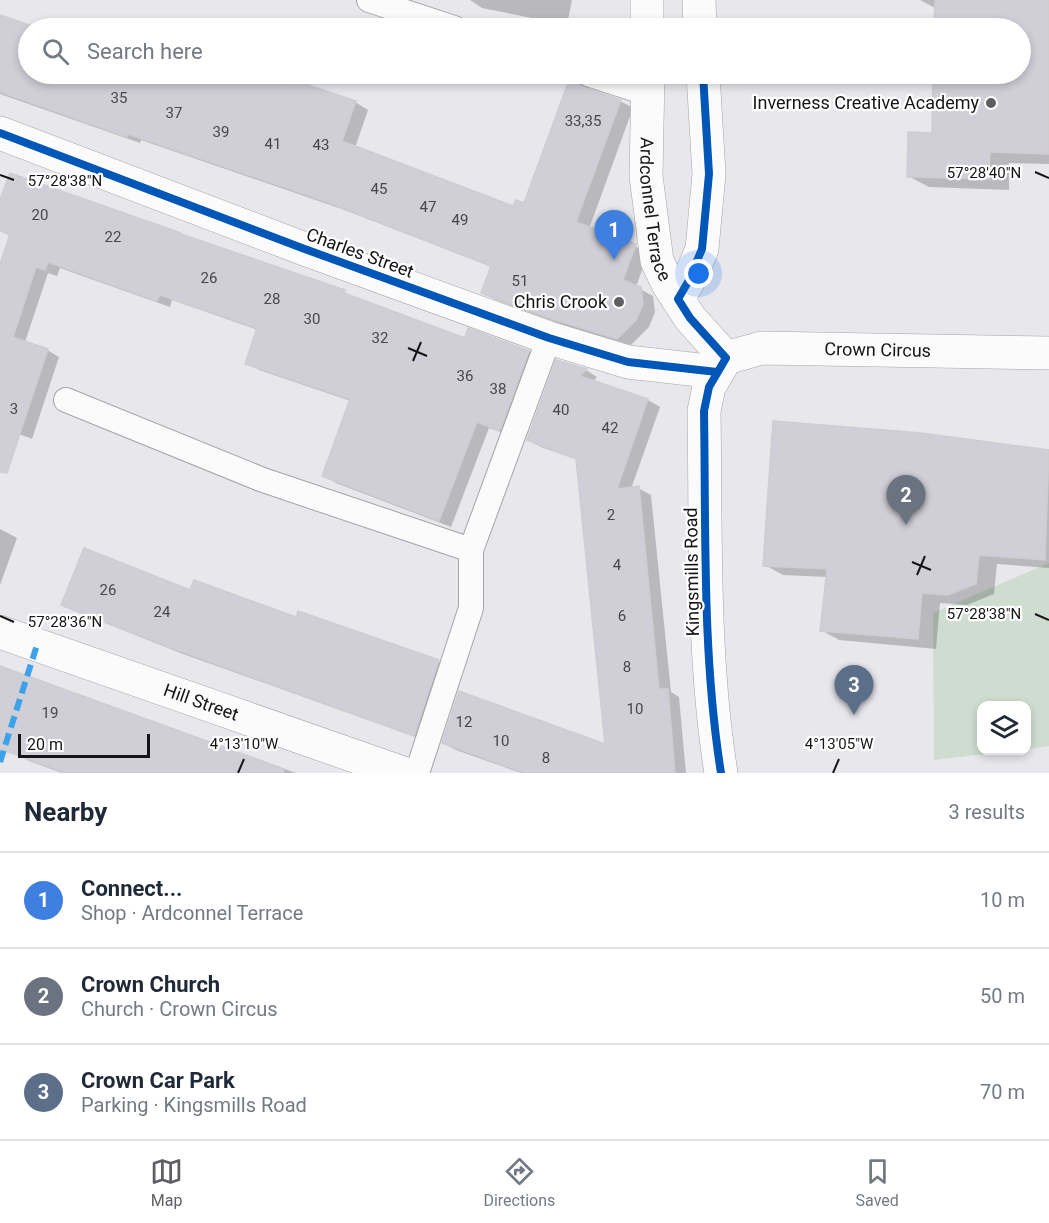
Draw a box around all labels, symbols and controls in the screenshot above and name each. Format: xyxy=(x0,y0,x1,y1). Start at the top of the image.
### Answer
search box xyxy=(18,18,1031,84)
icon: search xyxy=(39,35,72,68)
text: Search here xyxy=(87,39,203,64)
house number: 35 xyxy=(111,89,127,107)
place label: Inverness Creative Academy xyxy=(753,92,979,113)
marker: Inverness Creative Academy xyxy=(984,96,998,110)
house number: 37 xyxy=(166,104,182,122)
house number: 33,35 xyxy=(565,112,601,130)
house number: 39 xyxy=(213,123,229,141)
house number: 41 xyxy=(265,135,281,153)
house number: 43 xyxy=(313,136,329,154)
street label: Ardconnel Terrace xyxy=(636,137,676,284)
text: 57°28'40"N xyxy=(947,164,1021,182)
text: 57°28'38"N xyxy=(28,172,102,190)
house number: 45 xyxy=(371,180,387,198)
house number: 47 xyxy=(420,198,436,216)
house number: 20 xyxy=(32,206,48,224)
pin: 1 xyxy=(594,210,634,260)
house number: 49 xyxy=(452,211,468,229)
street label: Charles Street xyxy=(304,223,417,282)
house number: 22 xyxy=(105,228,121,246)
your location xyxy=(684,259,713,288)
house number: 26 xyxy=(201,269,217,287)
house number: 51 xyxy=(512,272,528,290)
house number: 28 xyxy=(264,290,280,308)
place label: Chris Crook xyxy=(514,291,608,312)
marker: Chris Crook xyxy=(612,295,626,309)
house number: 30 xyxy=(304,310,320,328)
house number: 32 xyxy=(372,329,388,347)
street label: Crown Circus xyxy=(824,338,931,361)
house number: 36 xyxy=(457,367,473,385)
house number: 38 xyxy=(490,380,506,398)
house number: 3 xyxy=(10,400,18,418)
house number: 40 xyxy=(553,401,569,419)
house number: 42 xyxy=(602,419,618,437)
pin: 2 xyxy=(886,476,926,525)
house number: 2 xyxy=(607,506,615,524)
street label: Kingsmills Road xyxy=(680,507,703,637)
house number: 4 xyxy=(613,556,622,574)
house number: 26 xyxy=(100,581,116,599)
house number: 24 xyxy=(154,603,171,621)
text: 57°28'38"N xyxy=(947,605,1021,623)
house number: 6 xyxy=(618,607,626,625)
text: 57°28'36"N xyxy=(28,613,102,631)
house number: 8 xyxy=(623,658,631,676)
pin: 3 xyxy=(834,666,874,715)
street label: Hill Street xyxy=(161,679,242,725)
house number: 10 xyxy=(627,700,643,718)
map controls xyxy=(977,701,1031,755)
button: layers xyxy=(977,701,1031,755)
house number: 19 xyxy=(42,704,58,722)
house number: 12 xyxy=(456,713,472,731)
scale bar xyxy=(18,731,150,758)
house number: 10 xyxy=(493,732,509,750)
text: 20 m xyxy=(27,735,63,754)
text: 4°13'10"W xyxy=(210,735,278,753)
text: 4°13'05"W xyxy=(805,735,873,753)
house number: 8 xyxy=(542,749,550,767)
text: Nearby xyxy=(24,797,107,827)
text: 3 results xyxy=(949,800,1025,824)
text: Connect... xyxy=(81,876,182,901)
text: 1 xyxy=(38,888,49,912)
text: 10 m xyxy=(980,888,1025,912)
text: Shop · Ardconnel Terrace xyxy=(81,901,303,925)
text: Crown Church xyxy=(81,972,220,997)
text: 2 xyxy=(38,984,49,1008)
text: 50 m xyxy=(980,984,1025,1008)
text: Church · Crown Circus xyxy=(81,997,278,1021)
text: Crown Car Park xyxy=(81,1068,235,1093)
text: 3 xyxy=(38,1080,49,1104)
text: 70 m xyxy=(980,1080,1025,1104)
text: Parking · Kingsmills Road xyxy=(81,1093,307,1117)
tab: Map xyxy=(150,1155,183,1210)
tab: Directions xyxy=(483,1155,555,1210)
tab: Saved xyxy=(856,1155,899,1210)

